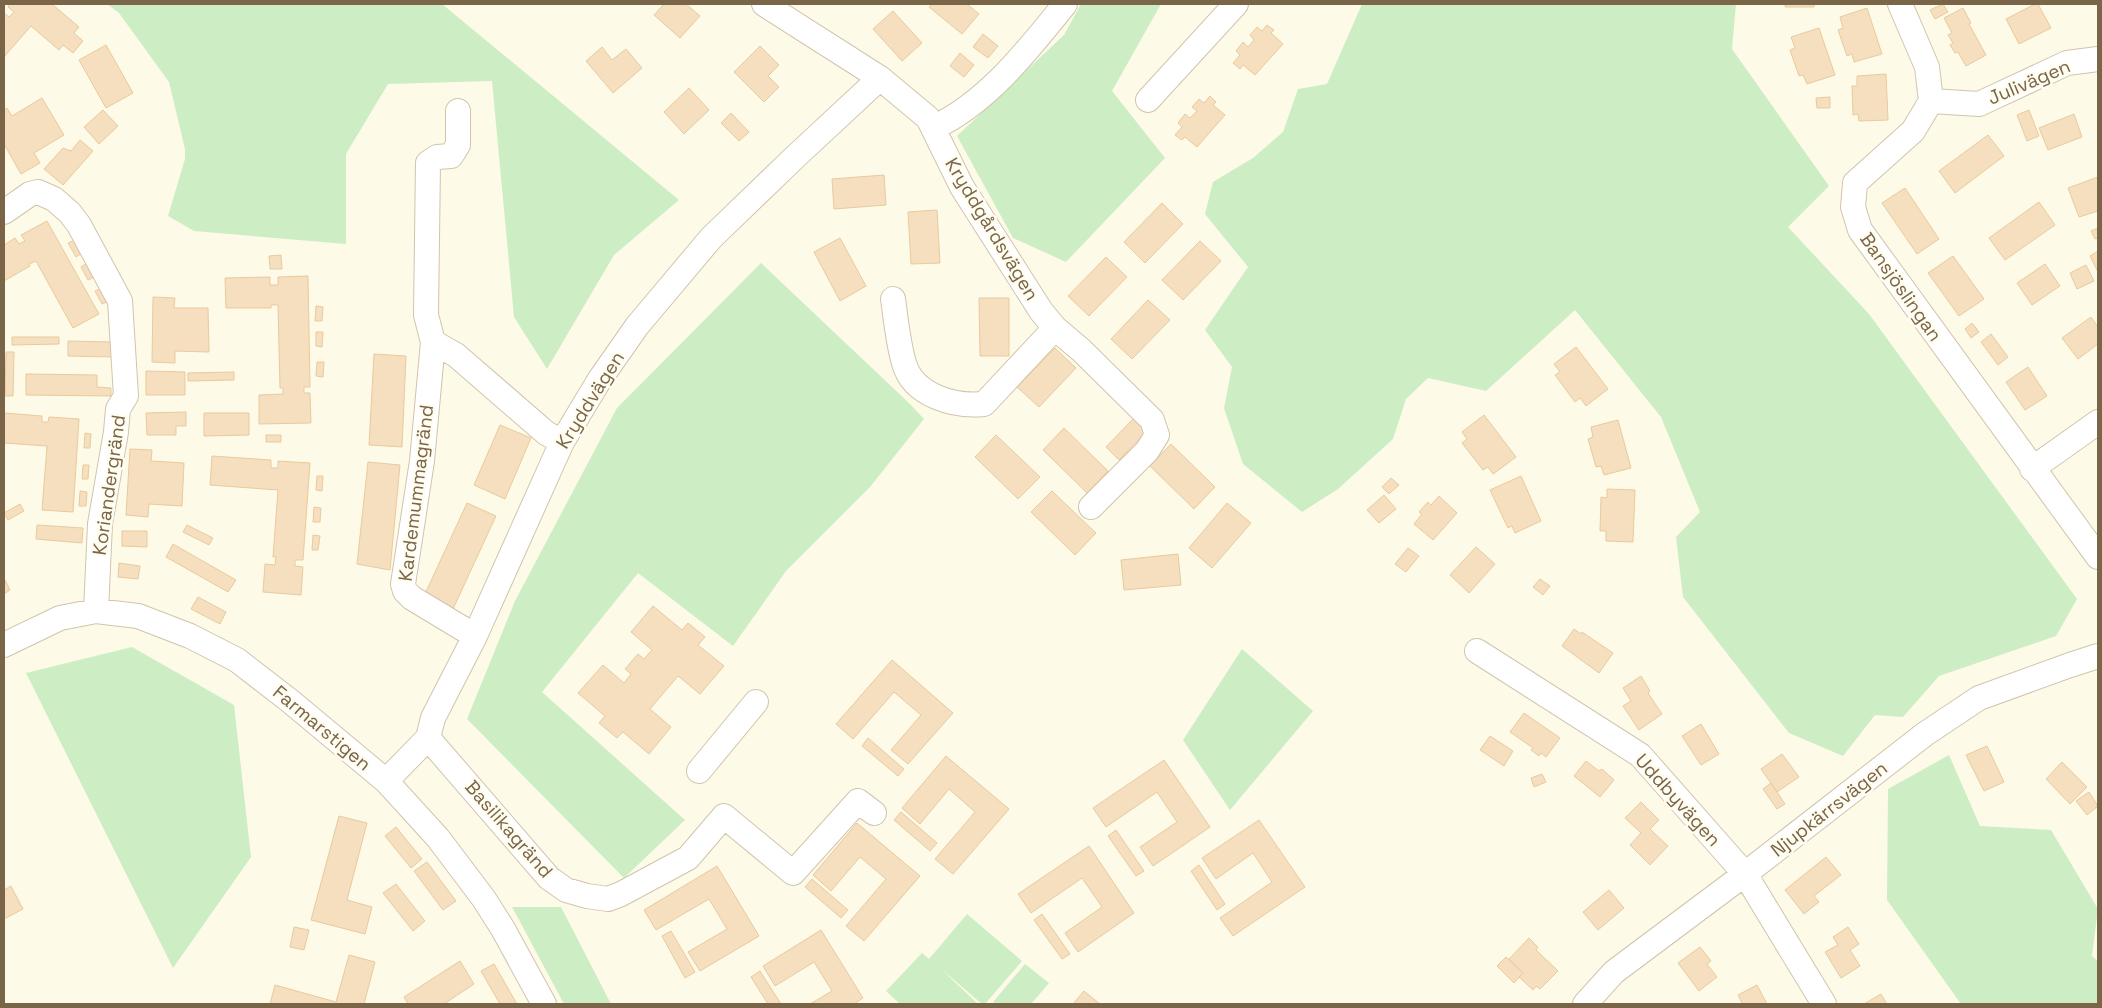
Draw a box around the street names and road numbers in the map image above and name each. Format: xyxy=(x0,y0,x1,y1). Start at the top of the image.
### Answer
street label: Julivägen xyxy=(1984,53,2074,111)
street label: Kryddgårdsvägen xyxy=(939,153,1045,305)
street label: Bansjöslingan xyxy=(1854,228,1948,346)
street label: Kryddvägen xyxy=(550,346,630,454)
street label: Kardemummagränd xyxy=(393,403,439,583)
street label: Koriandergränd xyxy=(87,413,131,557)
street label: Farmarstigen xyxy=(268,680,376,776)
street label: Uddbyvägen xyxy=(1630,748,1726,852)
street label: Njupkärrsvägen xyxy=(1766,756,1892,862)
street label: Basilikagränd xyxy=(460,775,558,883)

